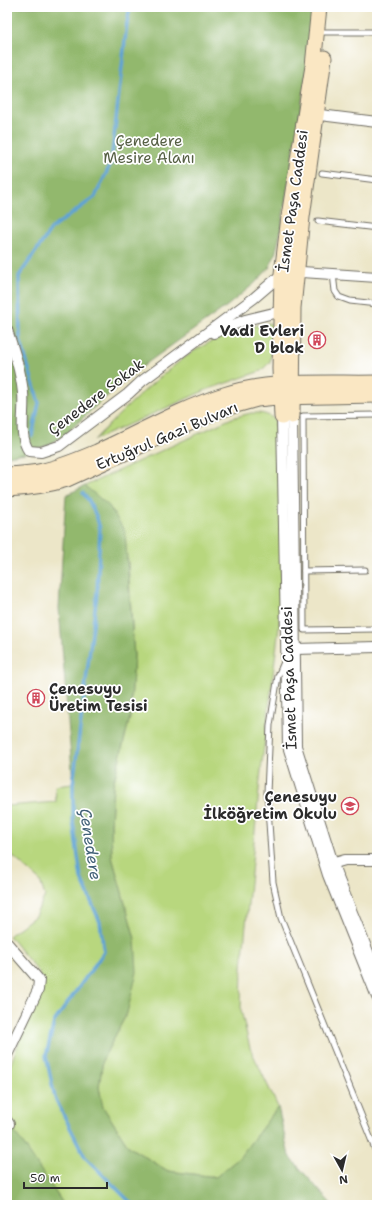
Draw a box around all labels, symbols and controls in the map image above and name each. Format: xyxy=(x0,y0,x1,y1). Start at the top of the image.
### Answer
street label: İsmet Paşa Caddesi xyxy=(273,129,313,273)
park label: Çenedere Mesire Alanı xyxy=(103,131,195,168)
place label: Vadi Evleri D blok xyxy=(220,321,304,358)
building icon: Vadi Evleri D blok xyxy=(307,330,327,350)
street label: Çenedere Sokak xyxy=(44,354,148,440)
street label: Ertuğrul Gazi Bulvarı xyxy=(93,397,241,475)
street label: İsmet Paşa Caddesi xyxy=(277,606,301,750)
place label: Çenesuyu Üretim Tesisi xyxy=(49,679,148,716)
building icon: Çenesuyu Üretim Tesisi xyxy=(26,688,46,708)
place label: Çenesuyu İlköğretim Okulu xyxy=(204,787,337,824)
school or university icon: Çenesuyu İlköğretim Okulu xyxy=(340,796,360,816)
water label: Çenedere xyxy=(74,807,107,881)
north arrow xyxy=(322,1150,362,1190)
scale bar xyxy=(24,1164,107,1190)
text: 50 m xyxy=(30,1170,60,1186)
text: N xyxy=(338,1171,349,1187)

